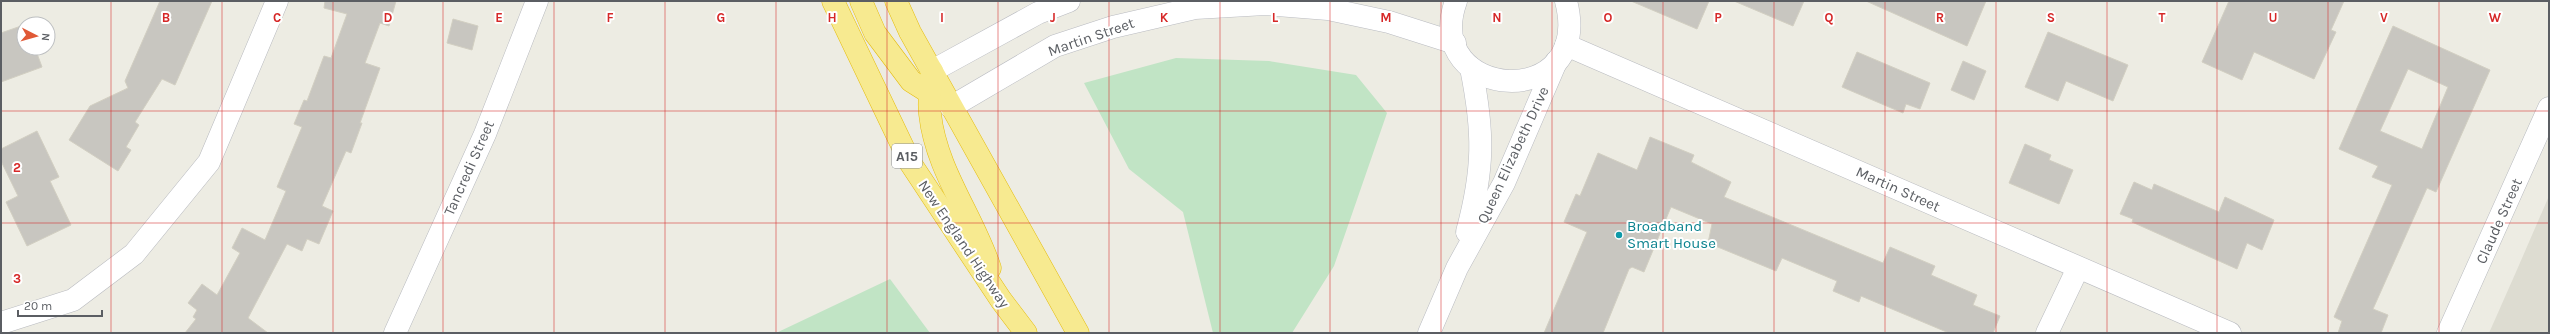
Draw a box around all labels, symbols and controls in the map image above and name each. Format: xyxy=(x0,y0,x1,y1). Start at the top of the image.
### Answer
text: B xyxy=(162,10,170,25)
text: C xyxy=(273,10,281,25)
text: D xyxy=(384,10,393,25)
text: E xyxy=(495,10,503,25)
text: F xyxy=(606,10,614,25)
text: G xyxy=(717,10,725,25)
text: H xyxy=(827,10,837,25)
text: I xyxy=(940,10,944,25)
text: J xyxy=(1050,10,1056,25)
text: K xyxy=(1160,10,1169,25)
text: L xyxy=(1272,10,1279,25)
text: M xyxy=(1380,10,1392,25)
text: N xyxy=(1492,10,1502,25)
text: O xyxy=(1604,10,1613,25)
text: P xyxy=(1714,10,1722,25)
text: Q xyxy=(1825,10,1834,25)
text: R xyxy=(1936,10,1944,25)
text: S xyxy=(2047,10,2055,25)
text: T xyxy=(2159,10,2166,25)
text: U xyxy=(2269,10,2277,25)
text: V xyxy=(2380,10,2388,25)
text: W xyxy=(2489,10,2502,25)
street label: Martin Street xyxy=(1045,14,1137,60)
north arrow xyxy=(16,16,56,56)
text: N xyxy=(39,32,52,42)
street label: Queen Elizabeth Drive xyxy=(1473,84,1553,226)
street label: Tancredi Street xyxy=(440,117,498,218)
road number: A15 xyxy=(892,144,922,168)
text: 2 xyxy=(13,160,21,175)
street label: Martin Street xyxy=(1853,162,1943,216)
street label: Claude Street xyxy=(2472,175,2526,267)
street label: New England Highway xyxy=(914,177,1014,311)
place label: Broadband Smart House xyxy=(1627,217,1716,252)
marker: Broadband Smart House xyxy=(1614,230,1624,240)
text: 3 xyxy=(13,271,21,286)
scale bar xyxy=(18,292,102,318)
text: 20 m xyxy=(24,299,52,313)

